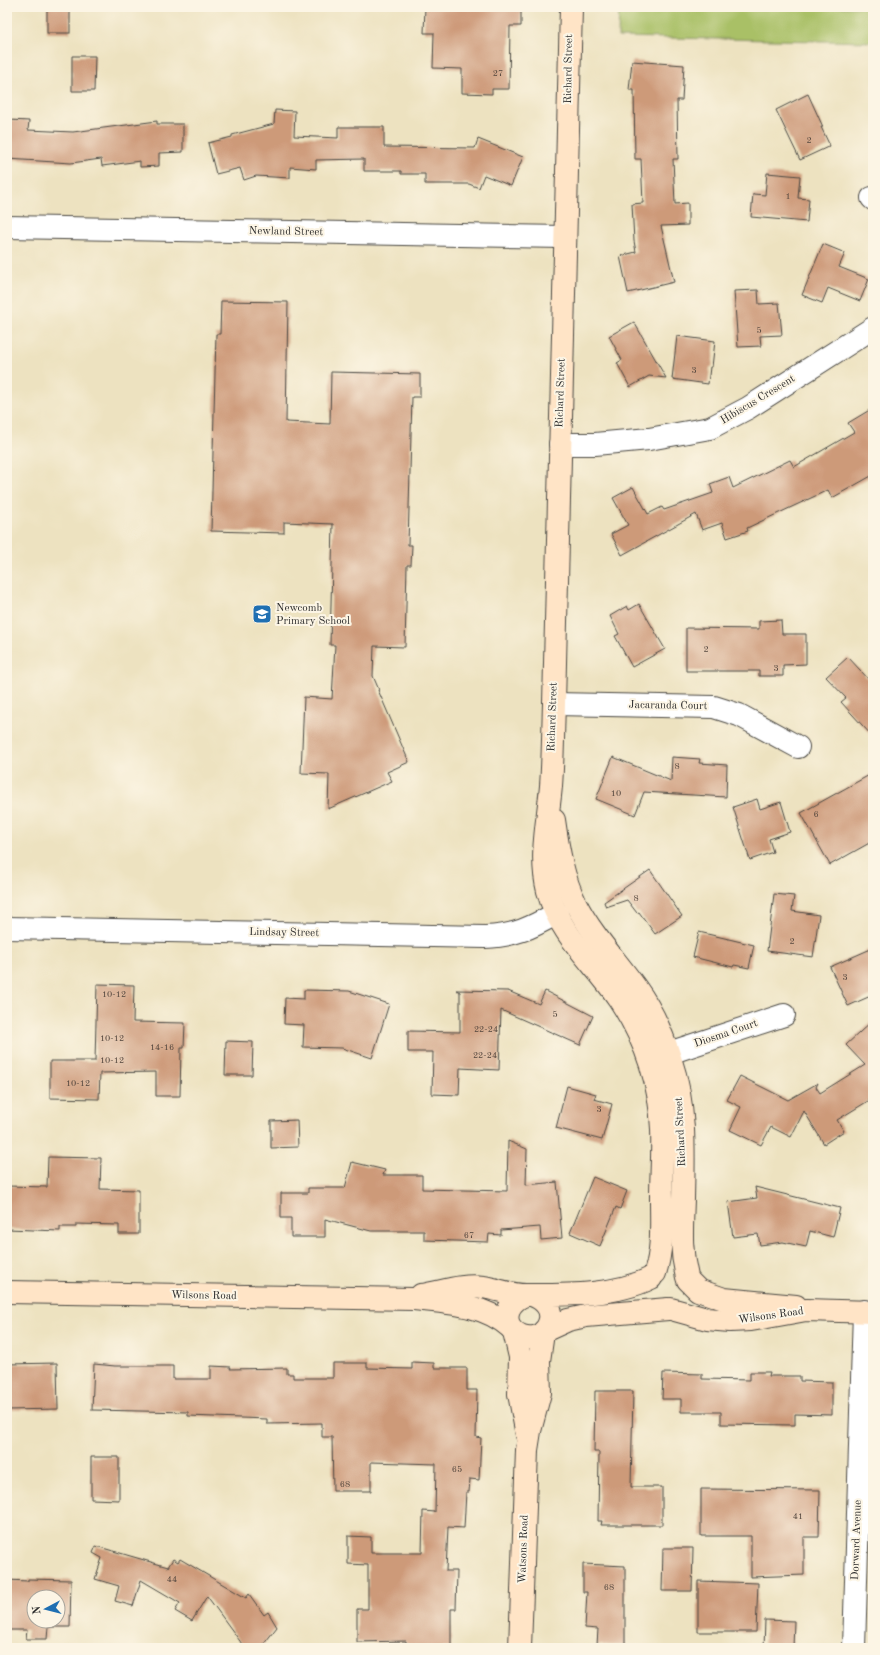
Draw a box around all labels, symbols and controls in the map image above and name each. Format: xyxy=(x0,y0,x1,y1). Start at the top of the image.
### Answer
street label: Richard Street xyxy=(563,34,575,104)
house number: 27 xyxy=(493,69,503,78)
house number: 2 xyxy=(806,136,812,145)
house number: 1 xyxy=(785,192,791,201)
street label: Newland Street xyxy=(249,226,323,238)
house number: 5 xyxy=(756,326,762,335)
street label: Richard Street xyxy=(554,358,568,428)
house number: 3 xyxy=(691,366,697,375)
street label: Hibiscus Crescent xyxy=(719,373,797,427)
school or university icon: Newcomb Primary School xyxy=(251,603,273,625)
place label: Newcomb Primary School xyxy=(276,603,350,627)
house number: 2 xyxy=(703,645,709,654)
house number: 3 xyxy=(773,664,779,673)
street label: Richard Street xyxy=(546,682,560,752)
street label: Jacaranda Court xyxy=(629,700,708,712)
house number: 8 xyxy=(674,762,680,771)
house number: 10 xyxy=(611,789,621,798)
house number: 6 xyxy=(813,810,819,819)
house number: 8 xyxy=(633,894,639,903)
street label: Lindsay Street xyxy=(249,927,319,939)
house number: 2 xyxy=(789,937,795,946)
house number: 3 xyxy=(842,973,848,982)
house number: 10-12 xyxy=(102,990,126,999)
house number: 5 xyxy=(552,1010,558,1019)
street label: Diosma Court xyxy=(693,1018,759,1050)
house number: 22-24 xyxy=(474,1025,498,1034)
house number: 10-12 xyxy=(100,1034,124,1043)
house number: 14-16 xyxy=(150,1043,174,1052)
house number: 22-24 xyxy=(473,1051,497,1060)
house number: 10-12 xyxy=(100,1056,124,1065)
house number: 10-12 xyxy=(66,1079,90,1088)
street label: Richard Street xyxy=(674,1097,688,1167)
house number: 3 xyxy=(596,1105,602,1114)
house number: 67 xyxy=(464,1231,474,1240)
street label: Wilsons Road xyxy=(171,1290,237,1302)
street label: Wilsons Road xyxy=(738,1306,805,1326)
house number: 65 xyxy=(452,1465,462,1474)
house number: 68 xyxy=(340,1480,350,1489)
street label: Dorward Avenue xyxy=(850,1500,864,1580)
house number: 41 xyxy=(793,1512,803,1521)
street label: Watsons Road xyxy=(517,1514,531,1584)
house number: 44 xyxy=(167,1575,177,1584)
house number: 68 xyxy=(604,1583,614,1592)
north arrow xyxy=(26,1589,66,1629)
text: N xyxy=(32,1605,44,1615)

